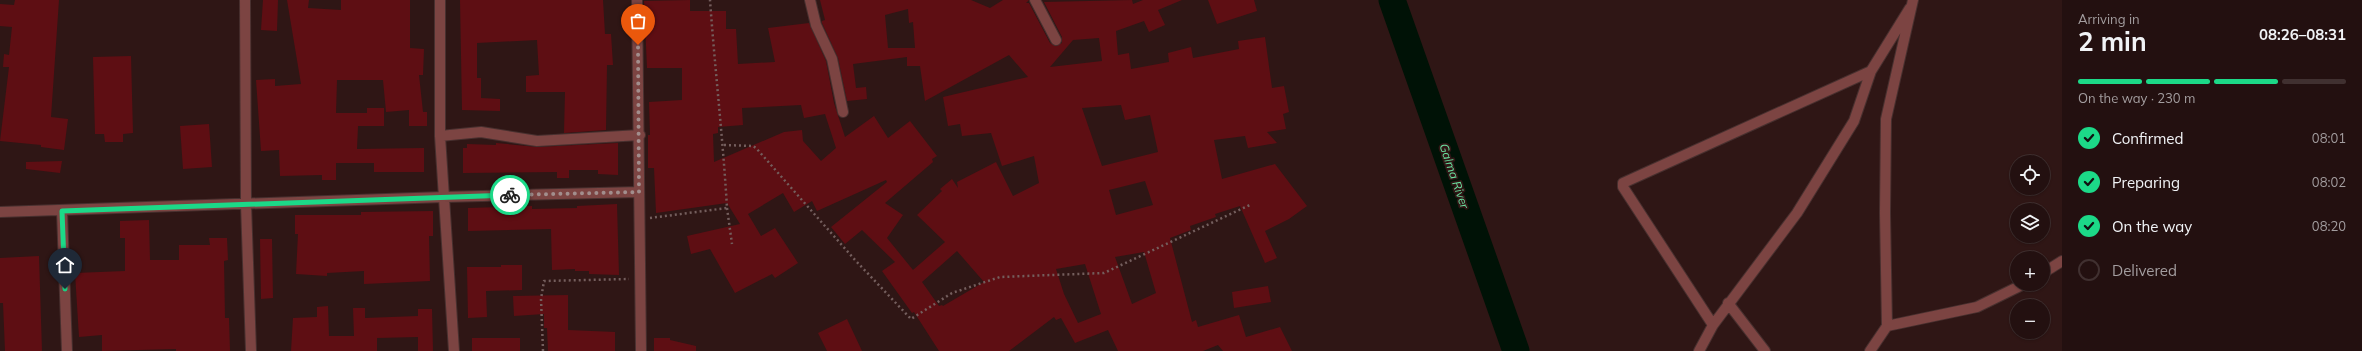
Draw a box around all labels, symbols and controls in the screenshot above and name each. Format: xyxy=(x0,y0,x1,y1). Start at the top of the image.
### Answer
pin xyxy=(621,4,655,45)
icon: bag xyxy=(627,10,649,32)
text: Arriving in xyxy=(2078,11,2140,27)
text: 2 min xyxy=(2078,25,2147,58)
text: 08:26–08:31 xyxy=(2259,25,2346,44)
text: On the way · 230 m xyxy=(2078,90,2195,106)
icon: check xyxy=(2078,127,2100,149)
text: Confirmed xyxy=(2112,129,2183,148)
text: 08:01 xyxy=(2312,130,2346,146)
water label: Galma River xyxy=(1436,141,1473,211)
map controls xyxy=(2010,155,2050,339)
button: locate xyxy=(2010,155,2050,195)
icon: check xyxy=(2078,171,2100,193)
text: Preparing xyxy=(2112,173,2180,192)
text: 08:02 xyxy=(2312,174,2346,190)
courier xyxy=(490,175,530,215)
icon: bike xyxy=(499,184,521,206)
button: layers xyxy=(2010,203,2050,243)
icon: check xyxy=(2078,215,2100,237)
text: On the way xyxy=(2112,217,2192,236)
text: 08:20 xyxy=(2312,218,2346,234)
pin xyxy=(48,248,82,289)
button: + xyxy=(2010,251,2050,291)
icon: home xyxy=(54,254,76,276)
text: Delivered xyxy=(2112,261,2177,280)
button: − xyxy=(2010,299,2050,339)

